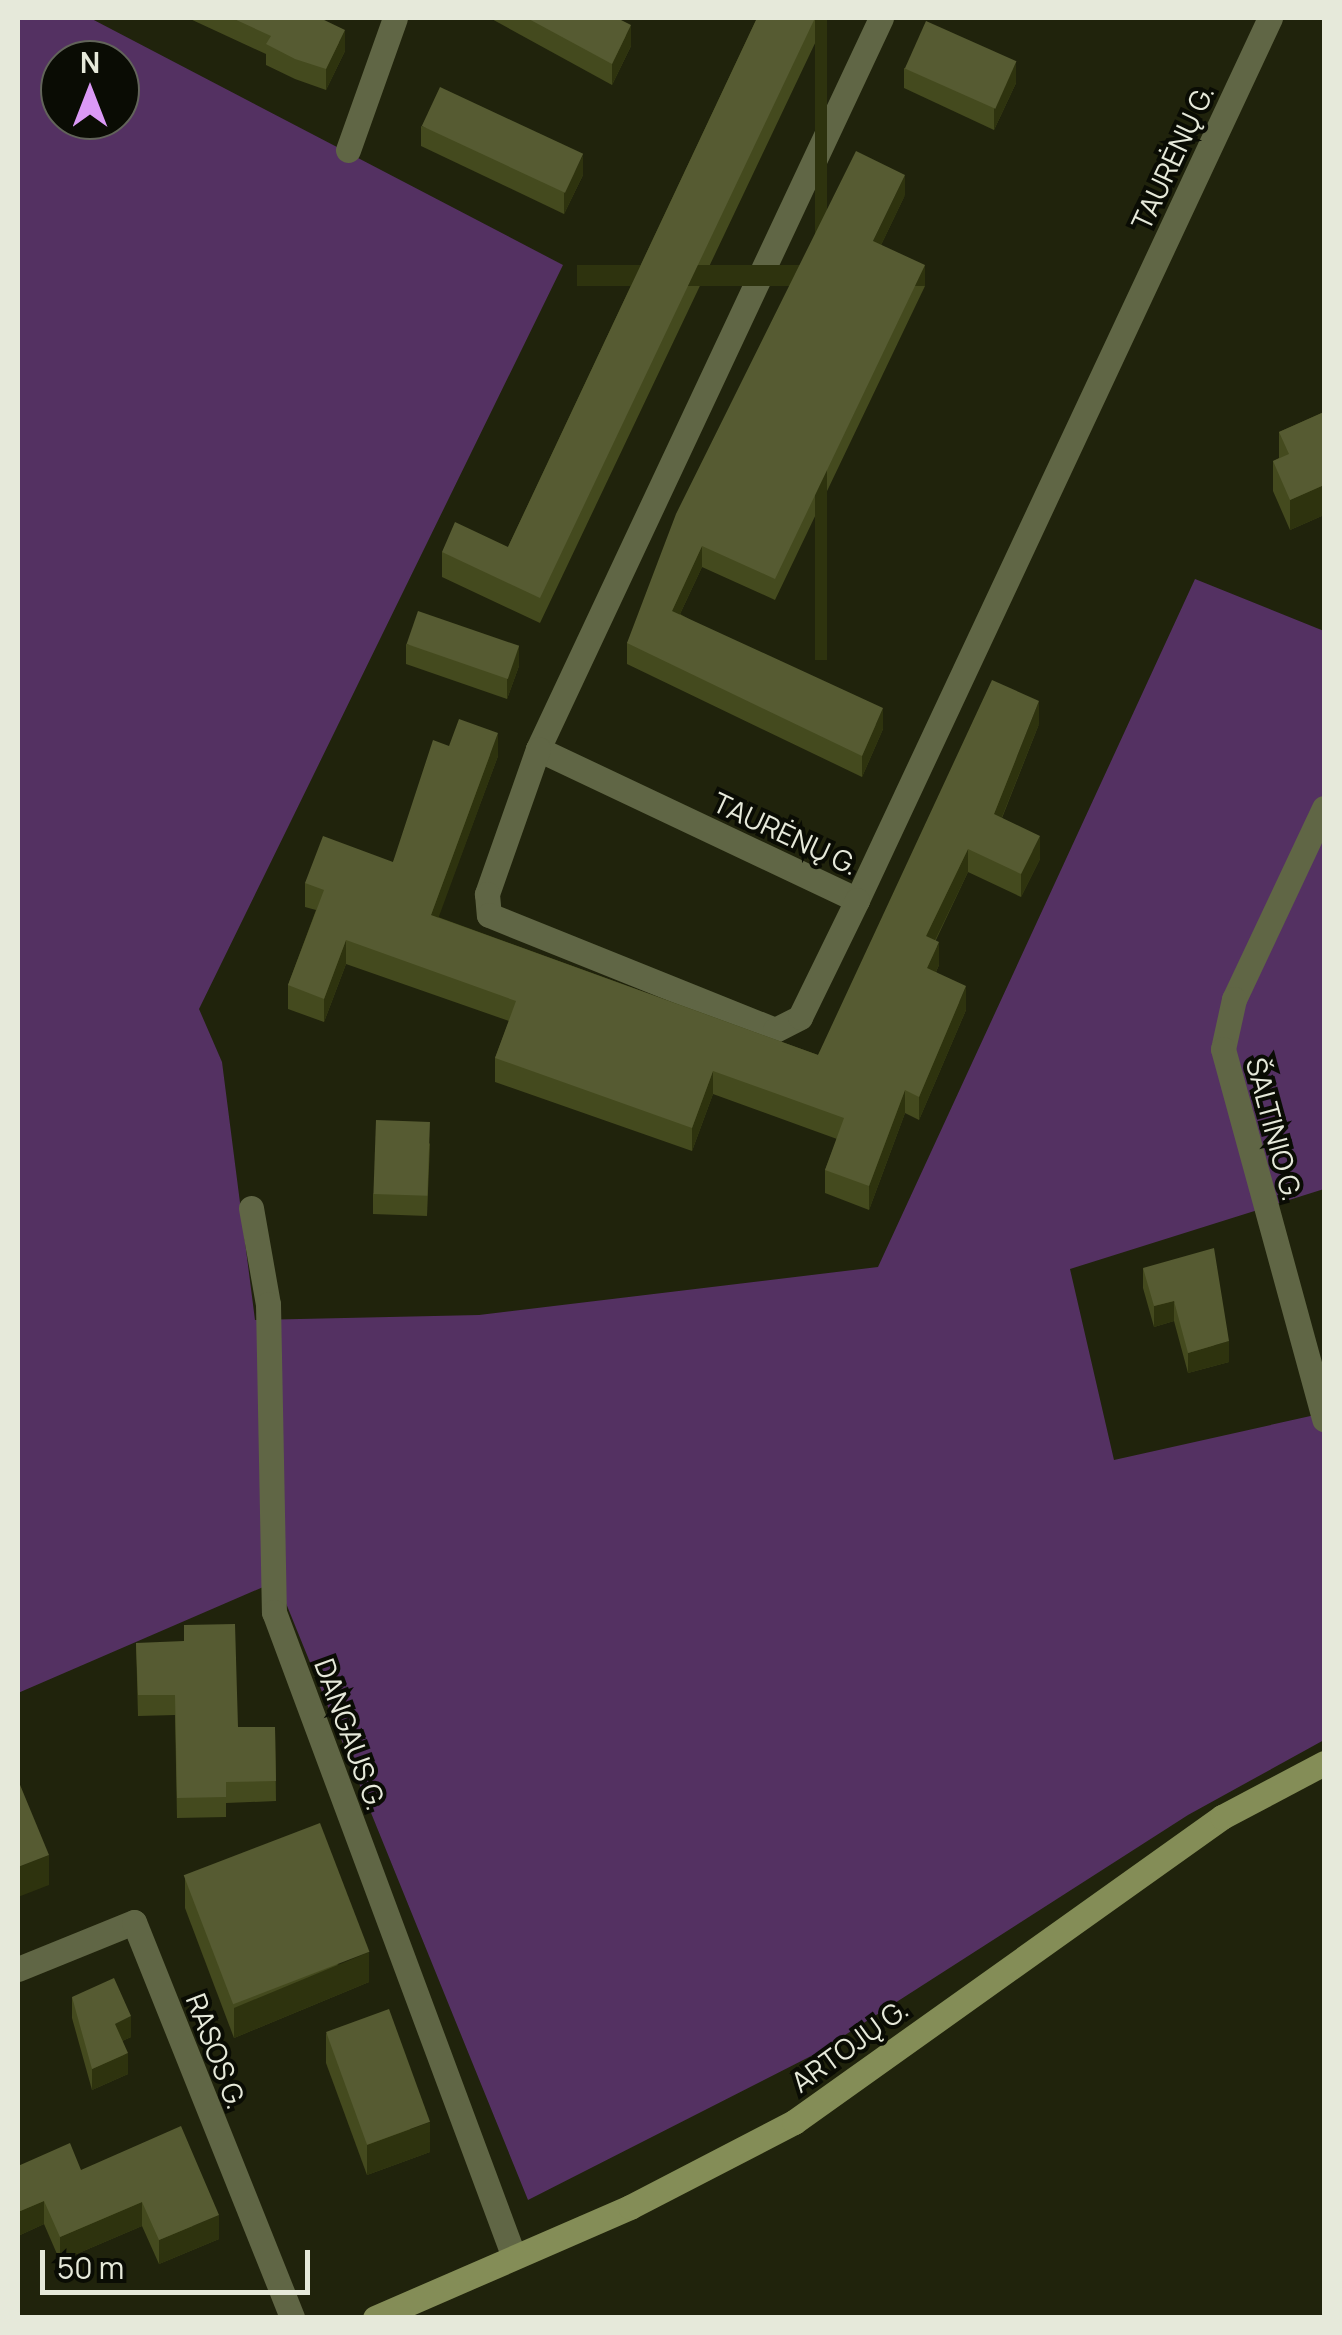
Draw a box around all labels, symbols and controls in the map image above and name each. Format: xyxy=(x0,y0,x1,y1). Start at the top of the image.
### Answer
north arrow xyxy=(40,40,140,140)
text: N xyxy=(80,43,100,81)
street label: TAURĖNŲ G. xyxy=(1124,79,1220,235)
street label: TAURĖNŲ G. xyxy=(708,785,864,881)
street label: ŠALTINIO G. xyxy=(1240,1054,1310,1204)
street label: DANGAUS G. xyxy=(308,1654,394,1814)
street label: RASOS G. xyxy=(180,1989,254,2113)
street label: ARTOJŲ G. xyxy=(784,1991,914,2099)
scale bar xyxy=(45,2230,315,2292)
text: 50 m xyxy=(57,2247,124,2288)

